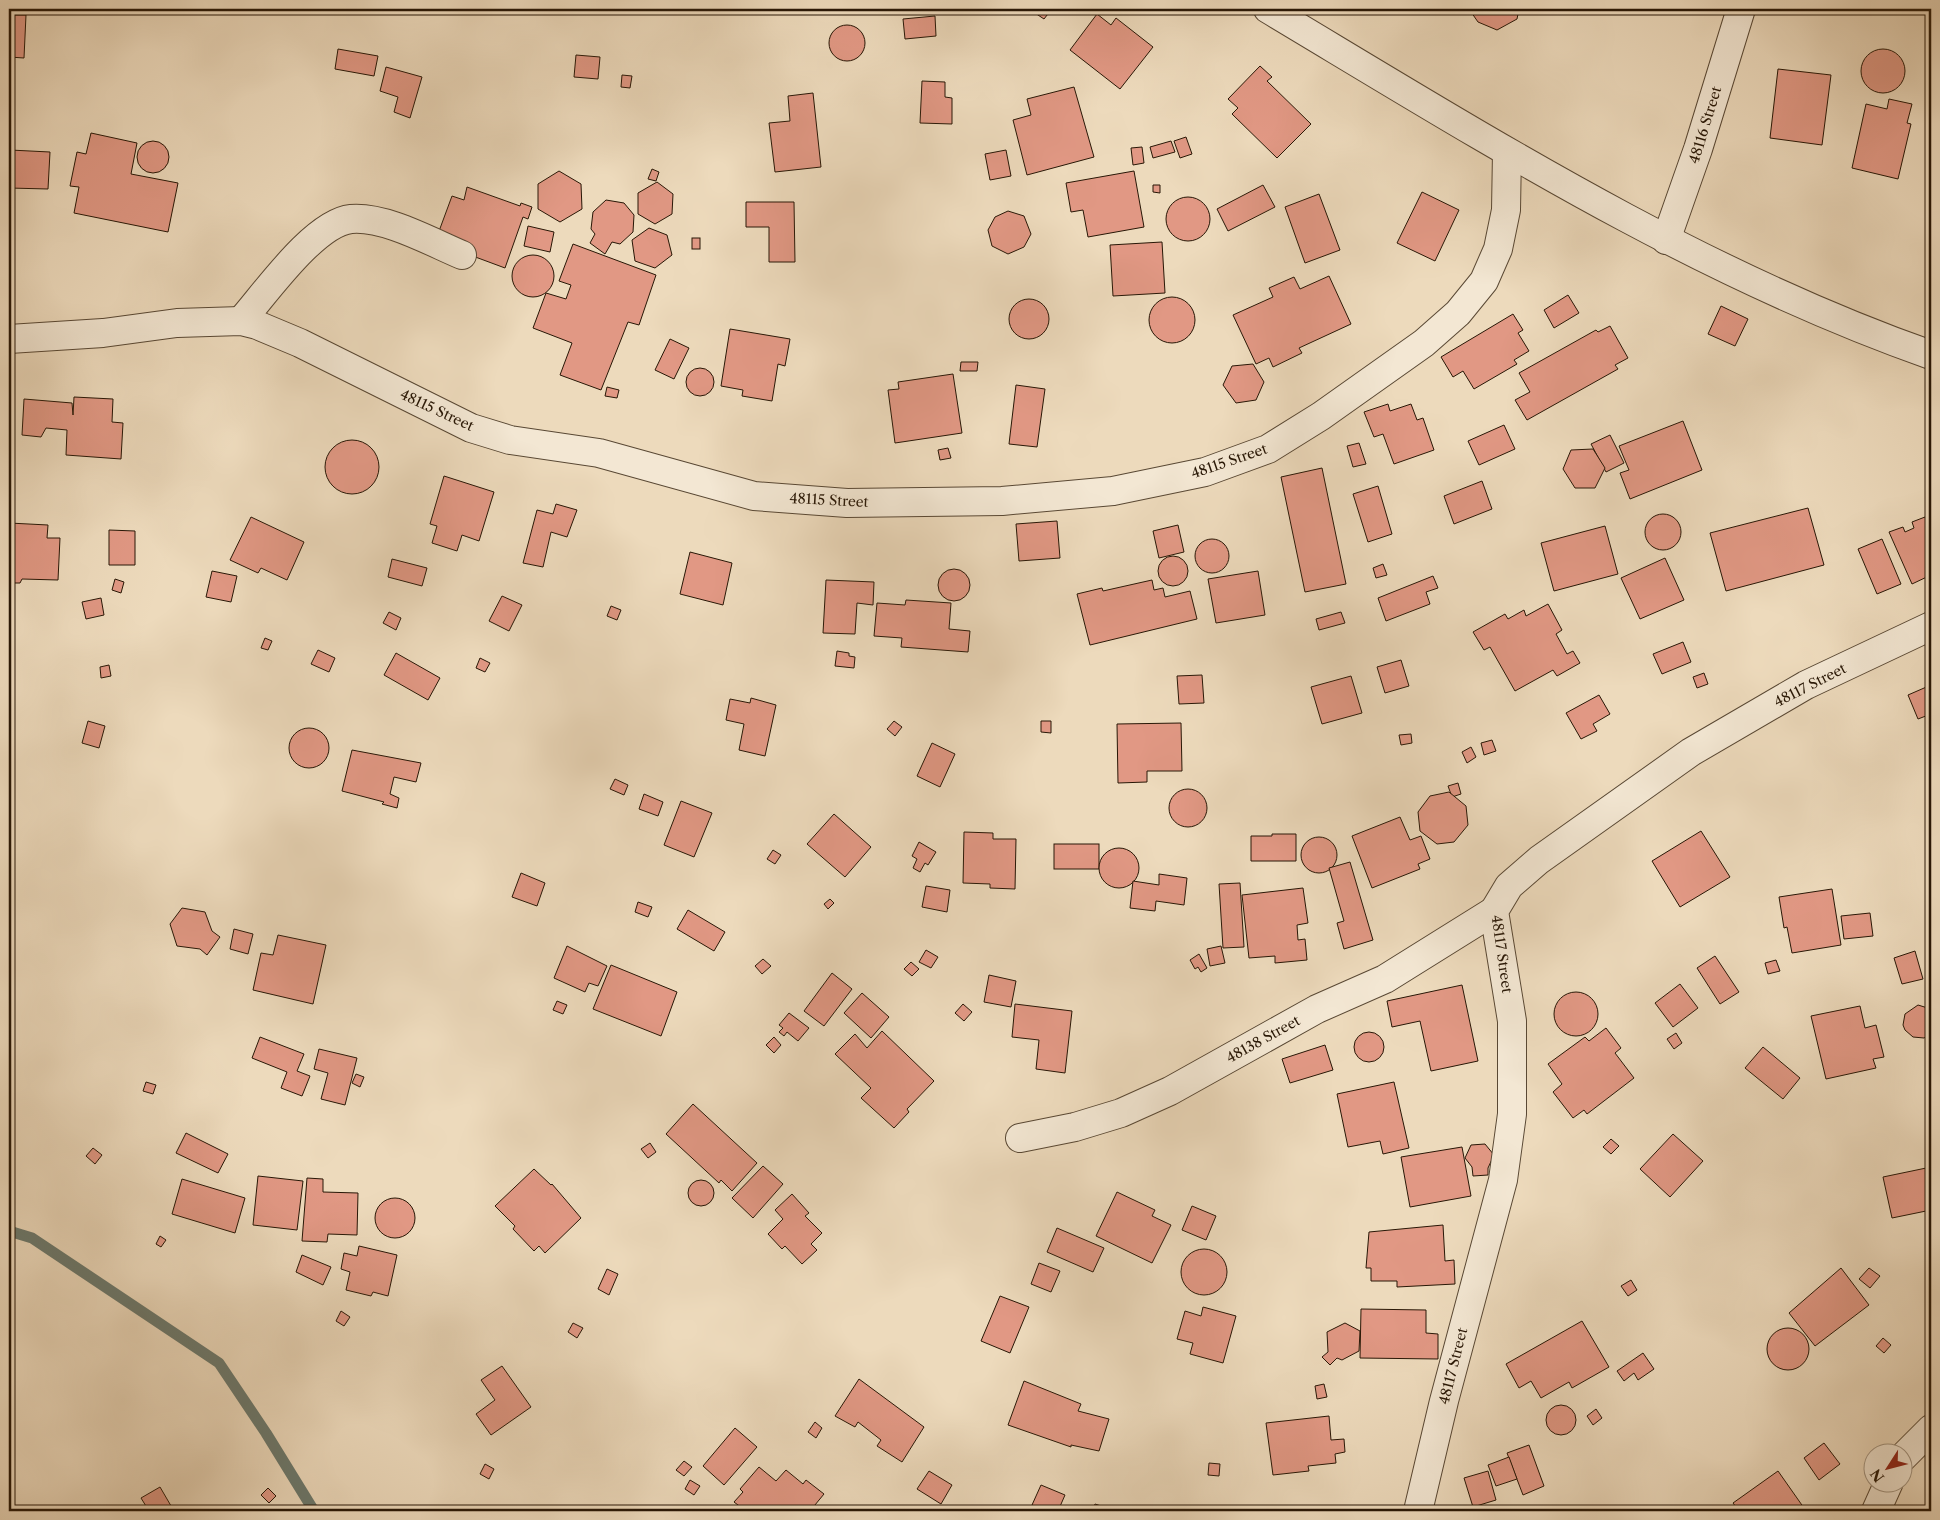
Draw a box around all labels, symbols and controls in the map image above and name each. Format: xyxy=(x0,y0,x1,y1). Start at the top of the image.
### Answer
street label: 48116 Street xyxy=(1685,84,1725,166)
street label: 48115 Street xyxy=(397,385,477,435)
street label: 48115 Street xyxy=(1189,440,1269,482)
street label: 48115 Street xyxy=(789,489,869,511)
street label: 48117 Street xyxy=(1771,659,1849,711)
street label: 48117 Street xyxy=(1488,914,1516,994)
street label: 48138 Street xyxy=(1223,1011,1303,1067)
street label: 48117 Street xyxy=(1435,1326,1471,1406)
north arrow xyxy=(1862,1442,1912,1492)
text: N xyxy=(1867,1465,1888,1486)

